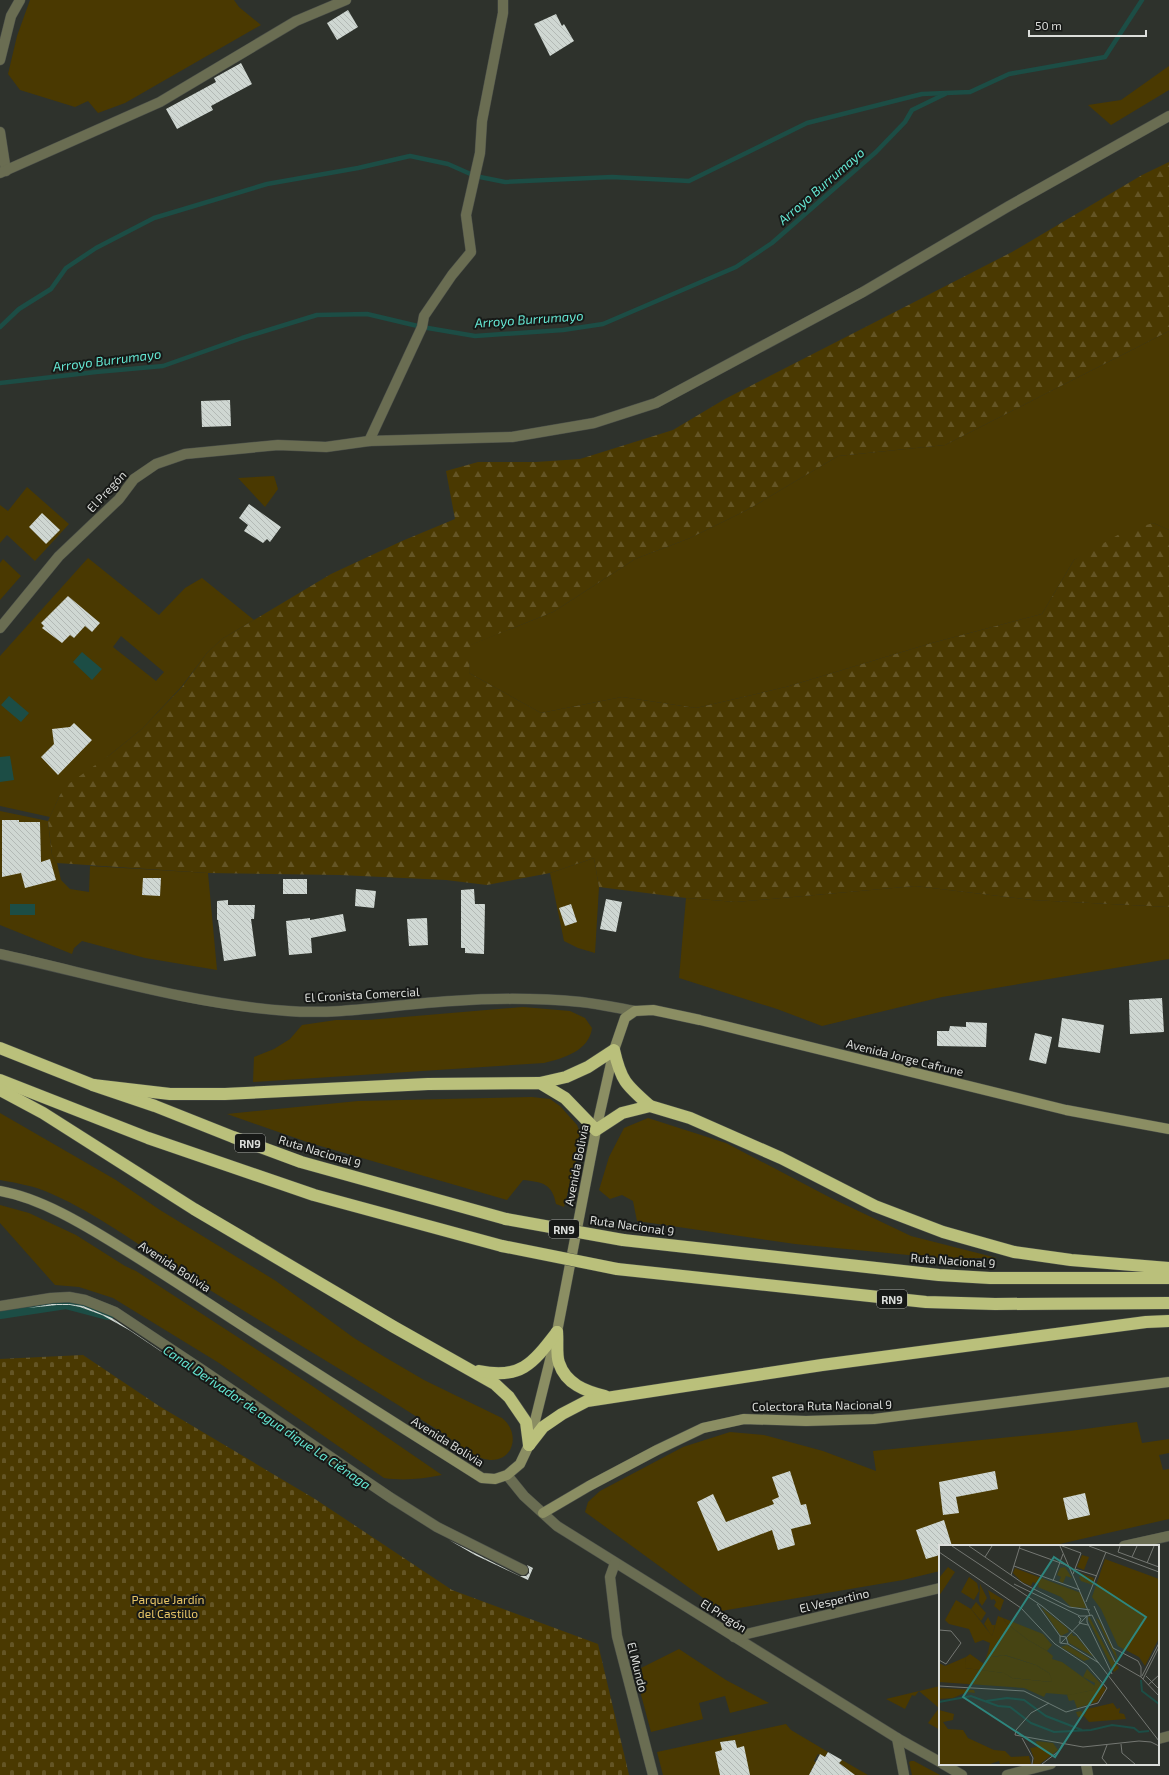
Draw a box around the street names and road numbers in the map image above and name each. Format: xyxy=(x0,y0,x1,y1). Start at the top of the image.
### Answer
street label: El Pregón xyxy=(83,467,129,515)
street label: El Cronista Comercial xyxy=(304,984,420,1004)
street label: Avenida Jorge Cafrune xyxy=(845,1036,965,1078)
street label: Avenida Bolivia xyxy=(561,1123,591,1207)
street label: Ruta Nacional 9 xyxy=(277,1132,363,1170)
road number: RN9 xyxy=(235,1134,265,1152)
street label: Ruta Nacional 9 xyxy=(589,1212,675,1238)
road number: RN9 xyxy=(549,1220,579,1238)
street label: Avenida Bolivia xyxy=(136,1238,214,1294)
street label: Ruta Nacional 9 xyxy=(910,1250,996,1270)
road number: RN9 xyxy=(877,1290,907,1308)
street label: Colectora Ruta Nacional 9 xyxy=(752,1397,892,1413)
street label: Avenida Bolivia xyxy=(409,1413,487,1469)
street label: El Vespertino xyxy=(798,1585,870,1615)
street label: El Pregón xyxy=(699,1595,749,1635)
street label: El Mundo xyxy=(625,1641,651,1693)

